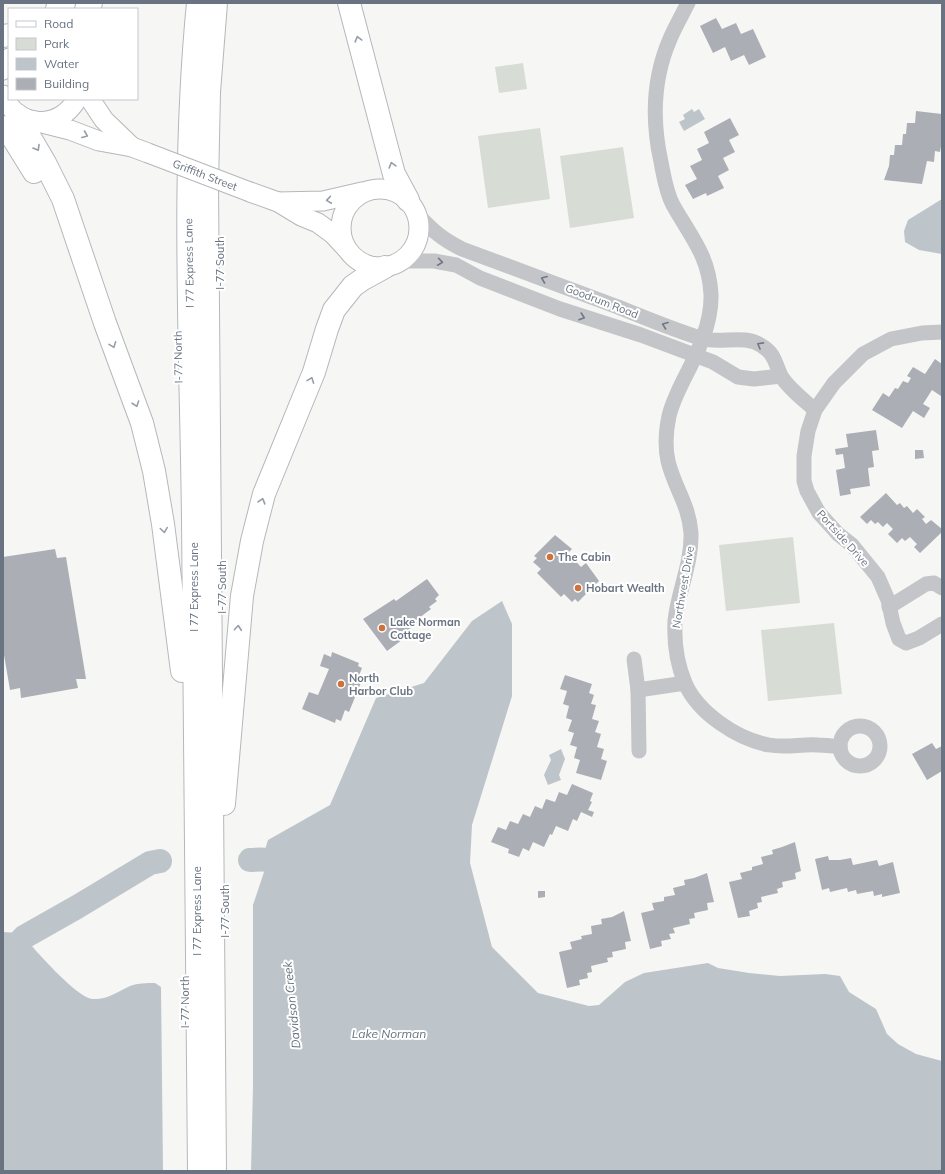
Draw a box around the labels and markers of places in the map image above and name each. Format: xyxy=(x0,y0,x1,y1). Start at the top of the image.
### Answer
place label: The Cabin xyxy=(558,550,611,564)
marker: The Cabin xyxy=(545,552,555,562)
place label: Hobart Wealth xyxy=(586,581,665,595)
marker: Hobart Wealth xyxy=(573,583,583,593)
place label: Lake Norman Cottage xyxy=(390,615,460,642)
marker: Lake Norman Cottage xyxy=(377,623,387,633)
place label: North Harbor Club xyxy=(349,671,413,698)
marker: North Harbor Club xyxy=(336,679,346,689)

